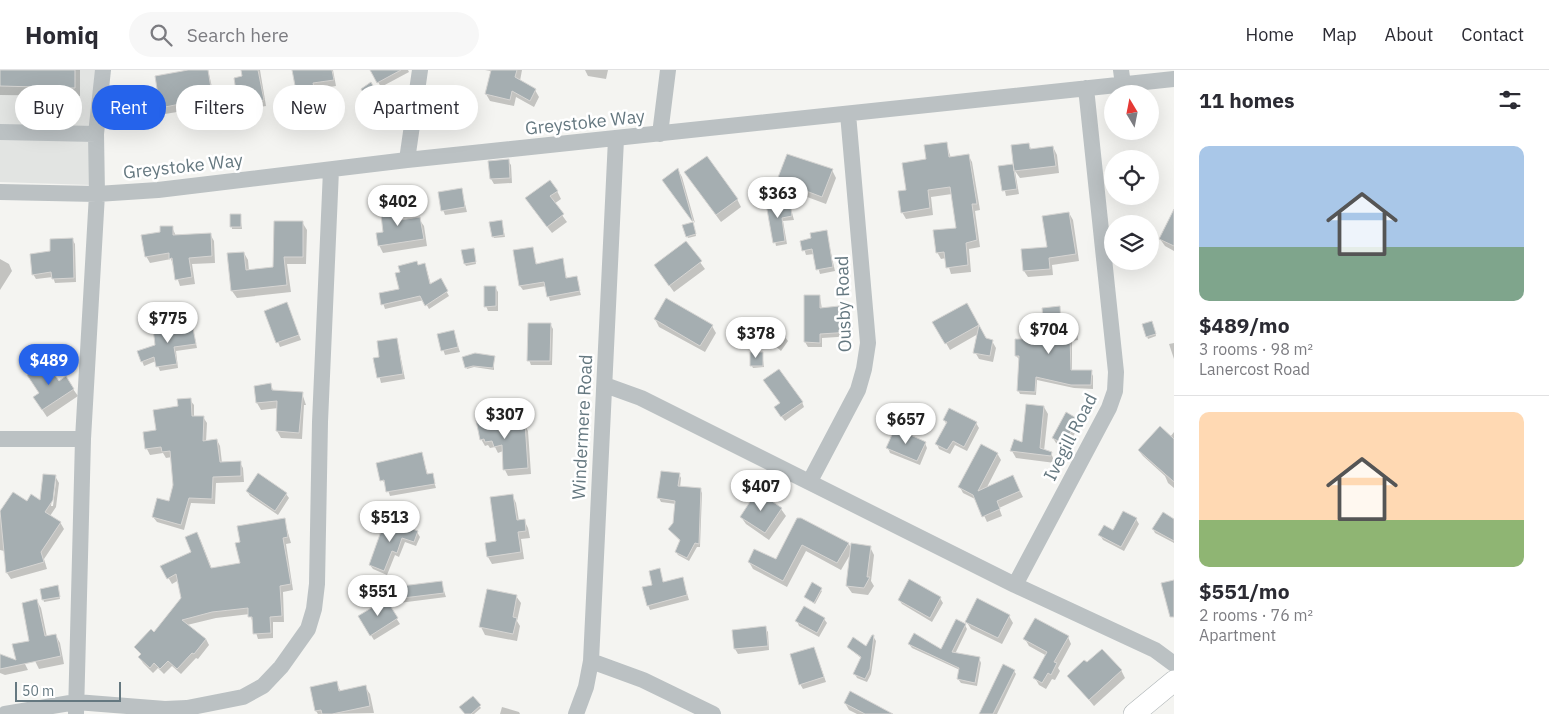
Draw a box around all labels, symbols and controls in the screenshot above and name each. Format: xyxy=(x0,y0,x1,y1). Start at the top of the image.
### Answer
search box xyxy=(129,12,479,57)
text: Homiq xyxy=(25,19,99,51)
icon: search xyxy=(147,21,175,49)
text: Search here xyxy=(187,23,289,47)
text: Home xyxy=(1246,23,1294,46)
text: Map xyxy=(1322,23,1357,46)
text: About xyxy=(1385,23,1433,46)
text: Contact xyxy=(1461,23,1524,46)
chip: Buy xyxy=(15,85,82,130)
chip: Rent xyxy=(92,85,166,130)
chip: Filters xyxy=(176,85,263,130)
chip: New xyxy=(273,85,345,130)
chip: Apartment xyxy=(355,85,478,130)
north arrow xyxy=(1104,85,1159,140)
map controls xyxy=(1104,85,1159,270)
text: 11 homes xyxy=(1199,86,1295,114)
icon: filters xyxy=(1496,86,1524,114)
street label: Greystoke Way xyxy=(524,104,646,140)
street label: Greystoke Way xyxy=(122,148,244,184)
button: locate xyxy=(1104,150,1159,205)
pin: $363 xyxy=(748,176,808,219)
icon: home xyxy=(1317,179,1407,269)
text: $363 xyxy=(759,183,797,203)
pin: $402 xyxy=(368,184,428,227)
text: $402 xyxy=(379,191,417,211)
button: layers xyxy=(1104,215,1159,270)
street label: Ousby Road xyxy=(830,255,856,353)
pin: $775 xyxy=(138,302,198,344)
text: $775 xyxy=(149,308,187,328)
text: $489/mo xyxy=(1199,311,1290,339)
pin: $704 xyxy=(1019,312,1079,355)
pin: $378 xyxy=(726,316,786,359)
text: $704 xyxy=(1030,319,1068,339)
text: $378 xyxy=(737,323,775,343)
text: 3 rooms · 98 m² xyxy=(1199,339,1313,359)
pin: $489 xyxy=(19,344,79,386)
text: $489 xyxy=(30,350,68,370)
street label: Windermere Road xyxy=(567,354,597,500)
text: Lanercost Road xyxy=(1199,359,1310,379)
street label: Ivegill Road xyxy=(1038,389,1102,485)
pin: $307 xyxy=(475,398,535,440)
pin: $657 xyxy=(876,402,936,445)
text: $307 xyxy=(486,404,524,424)
text: $657 xyxy=(887,409,925,429)
icon: home xyxy=(1317,444,1407,534)
pin: $407 xyxy=(731,470,791,512)
text: $407 xyxy=(742,476,780,496)
pin: $513 xyxy=(360,500,420,543)
text: $513 xyxy=(371,507,409,527)
pin: $551 xyxy=(348,574,408,617)
text: $551/mo xyxy=(1199,577,1290,605)
text: $551 xyxy=(359,581,397,601)
text: 2 rooms · 76 m² xyxy=(1199,605,1313,625)
text: Apartment xyxy=(1199,625,1276,645)
scale bar xyxy=(15,679,121,702)
text: 50 m xyxy=(22,682,54,700)

